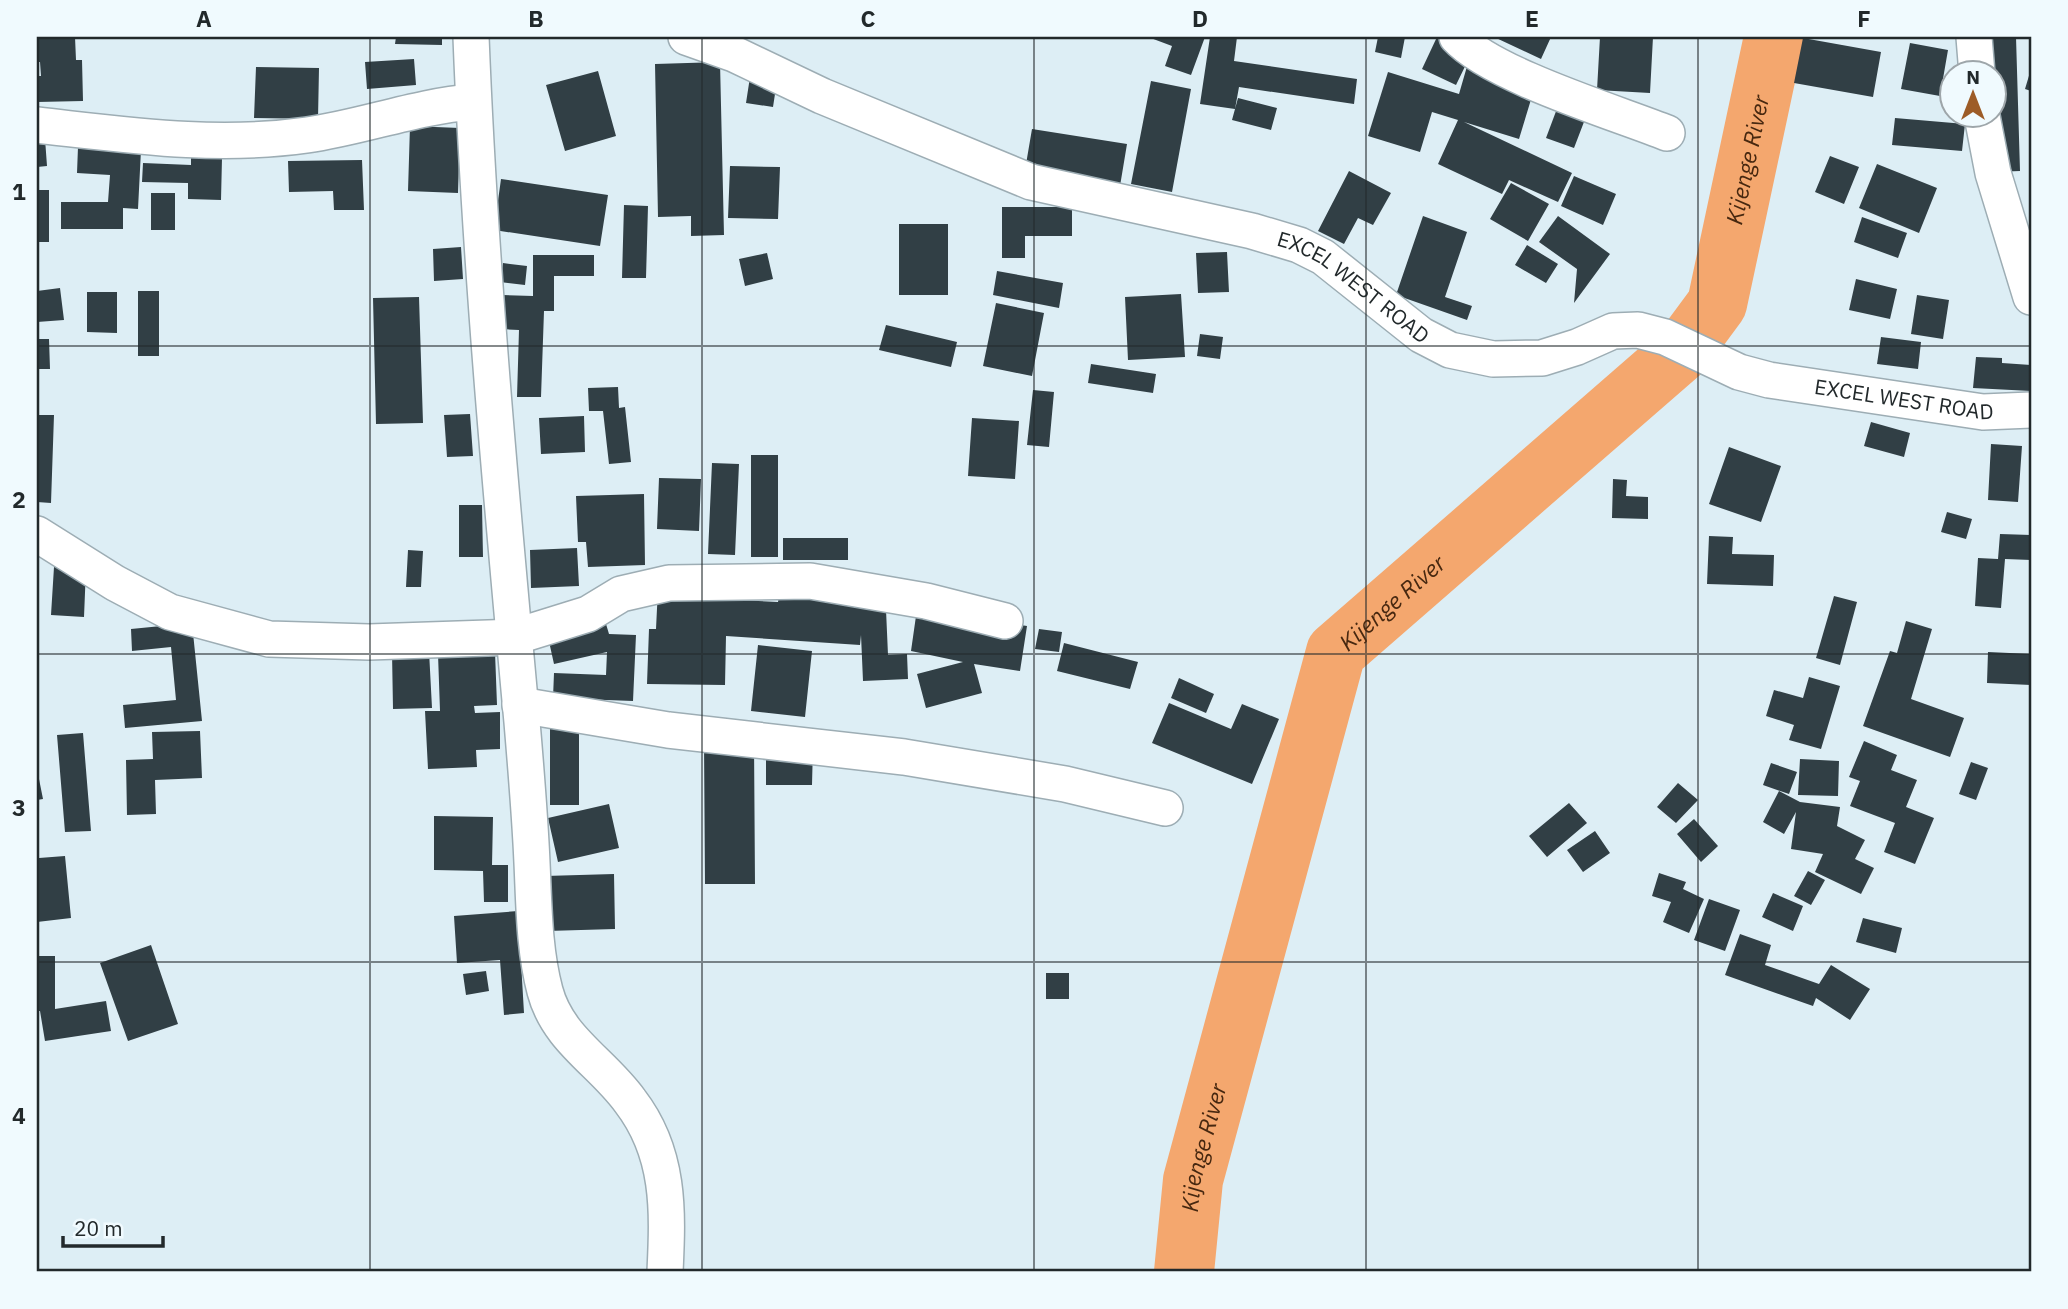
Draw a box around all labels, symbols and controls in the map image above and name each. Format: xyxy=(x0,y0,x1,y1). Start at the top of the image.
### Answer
text: A xyxy=(196,3,212,33)
text: B xyxy=(528,3,544,33)
text: C xyxy=(861,3,876,33)
text: D xyxy=(1192,3,1208,33)
text: E xyxy=(1525,3,1539,33)
text: F xyxy=(1857,3,1871,33)
north arrow xyxy=(1938,60,2008,130)
text: N xyxy=(1966,65,1980,89)
water label: Kijenge River xyxy=(1718,92,1775,227)
text: 1 xyxy=(12,176,26,206)
street label: EXCEL WEST ROAD xyxy=(1274,224,1435,349)
street label: EXCEL WEST ROAD xyxy=(1813,372,1994,425)
text: 2 xyxy=(12,484,26,514)
water label: Kijenge River xyxy=(1332,547,1451,657)
text: 3 xyxy=(12,792,26,822)
water label: Kijenge River xyxy=(1174,1079,1233,1213)
text: 4 xyxy=(12,1100,26,1130)
scale bar xyxy=(63,1204,163,1248)
text: 20 m xyxy=(74,1214,123,1242)

